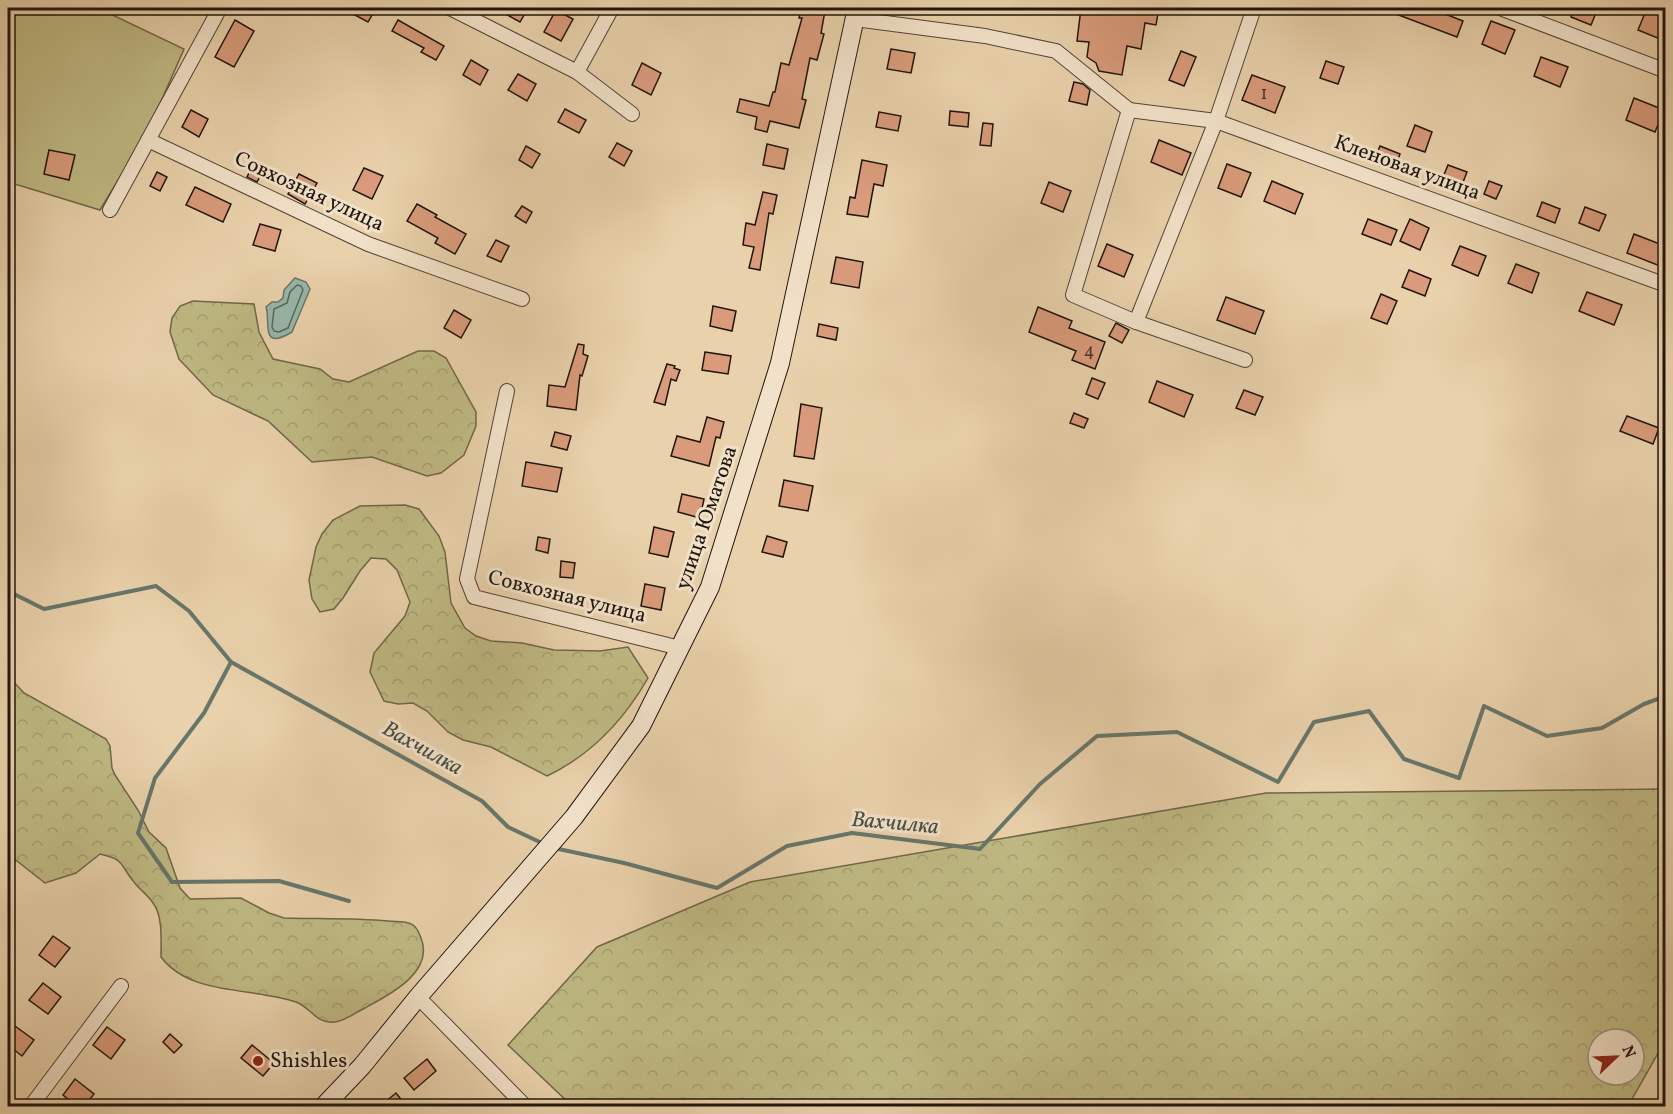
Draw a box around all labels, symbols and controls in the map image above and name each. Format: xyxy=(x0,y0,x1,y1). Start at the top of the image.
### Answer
house number: 1 xyxy=(1261,82,1267,107)
street label: Кленовая улица xyxy=(1330,128,1484,208)
street label: Совхозная улица xyxy=(229,145,389,239)
house number: 4 xyxy=(1084,339,1094,364)
street label: улица Юматова xyxy=(669,442,745,594)
street label: Совхозная улица xyxy=(485,563,649,631)
water label: Вахчилка xyxy=(376,714,468,784)
water label: Вахчилка xyxy=(850,805,940,843)
north arrow xyxy=(1586,1027,1646,1087)
text: N xyxy=(1616,1042,1641,1062)
place label: Shishles xyxy=(270,1047,347,1076)
marker: Shishles xyxy=(251,1054,265,1068)

